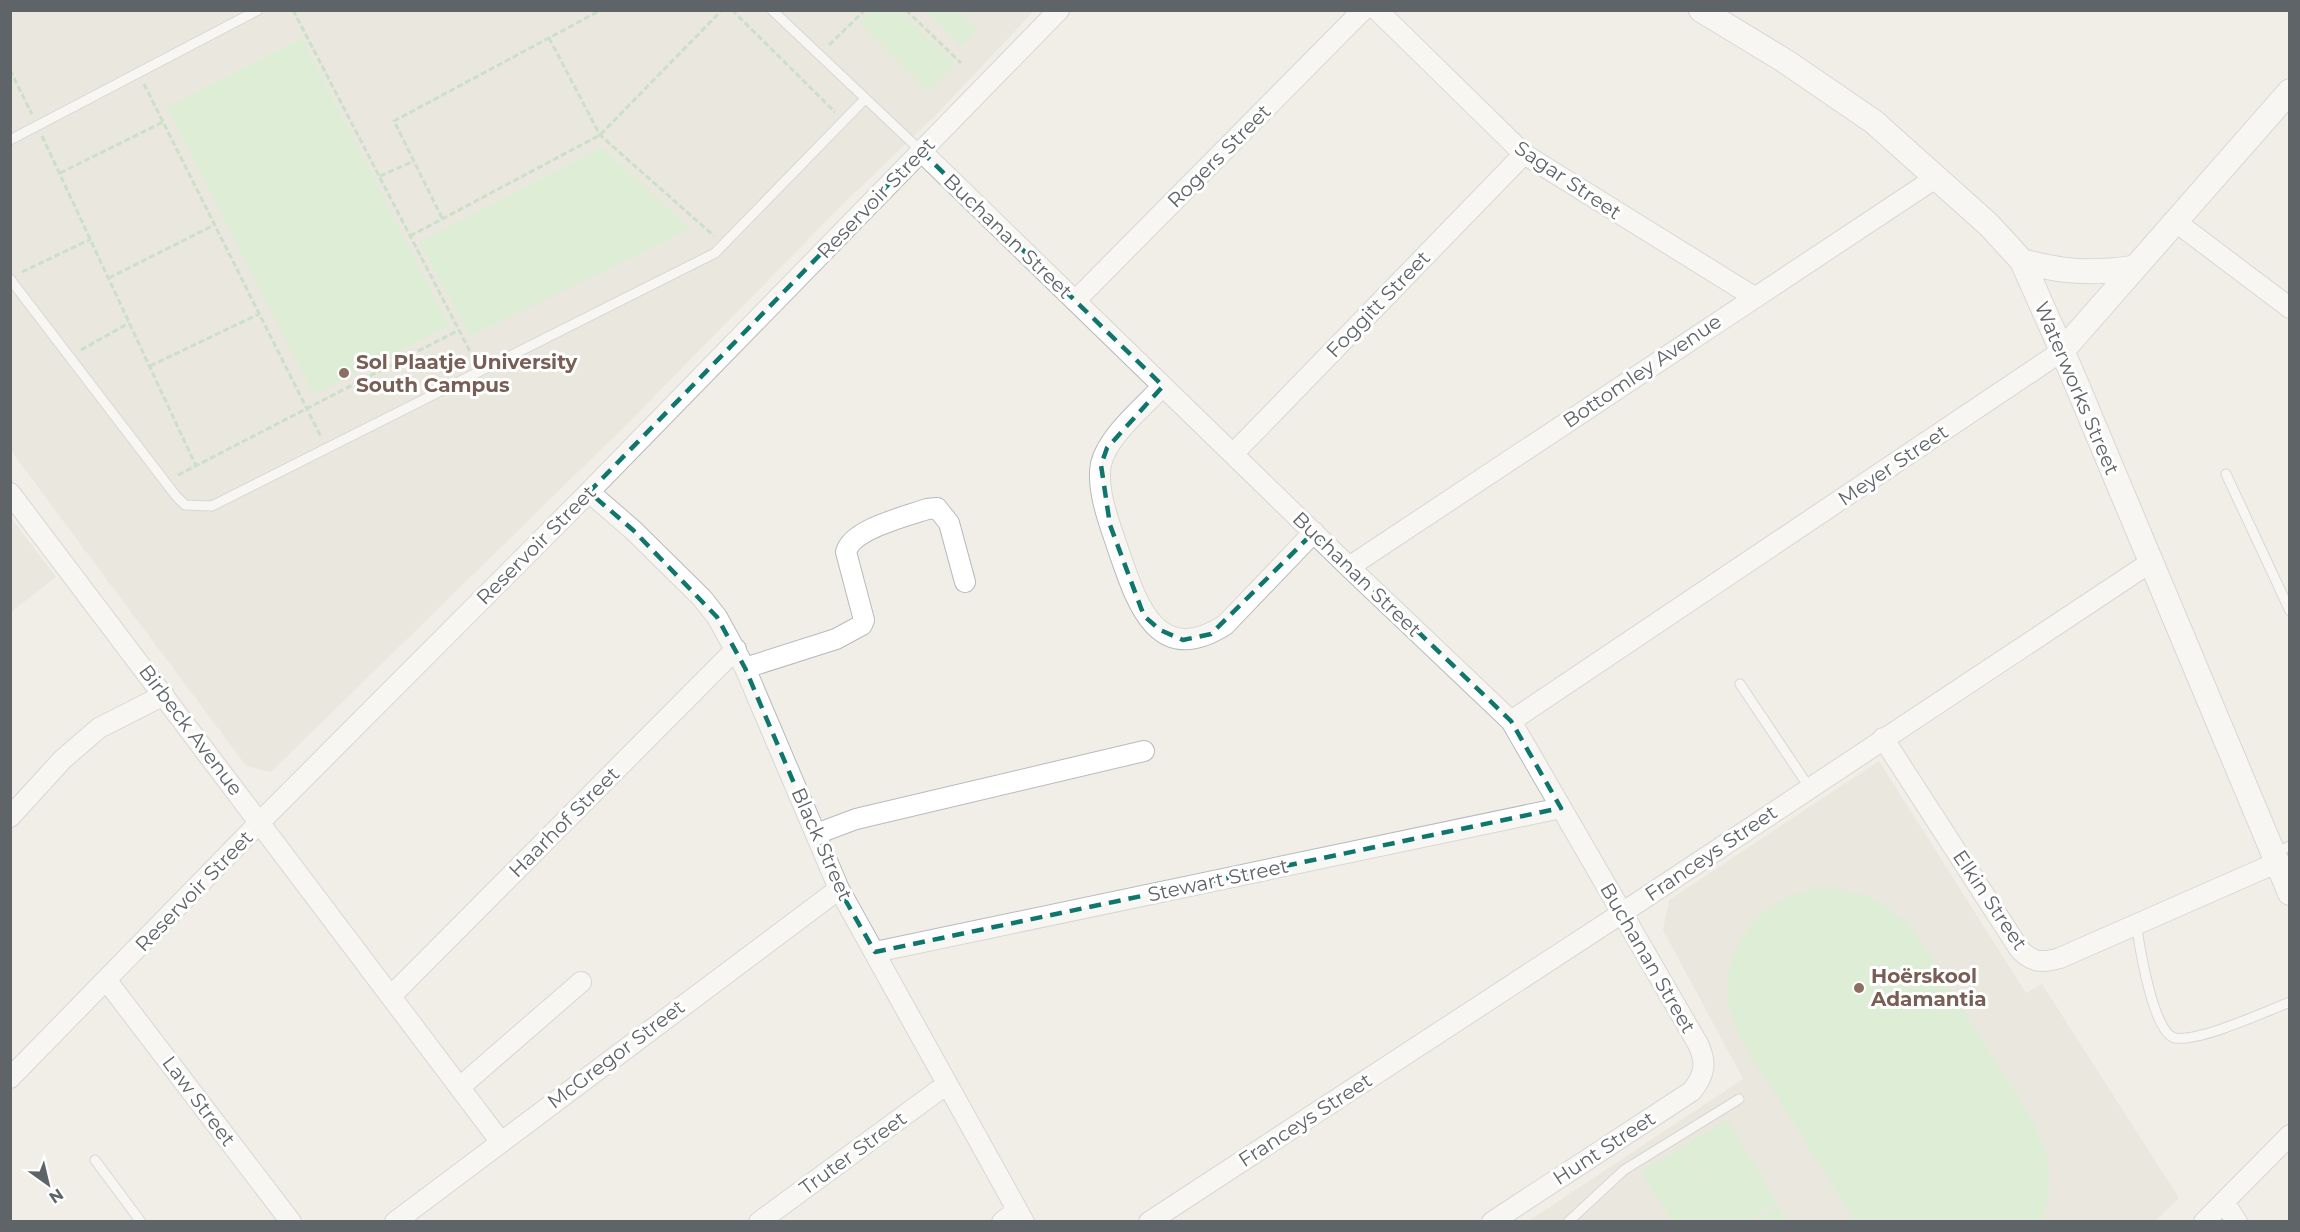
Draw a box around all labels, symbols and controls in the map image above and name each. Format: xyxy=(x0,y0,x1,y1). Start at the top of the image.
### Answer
street label: Rogers Street xyxy=(1162,99,1276,213)
street label: Reservoir Street xyxy=(812,133,940,263)
street label: Sagar Street xyxy=(1510,136,1626,224)
street label: Buchanan Street xyxy=(939,168,1077,304)
street label: Foggitt Street xyxy=(1321,246,1435,362)
street label: Waterworks Street xyxy=(2030,298,2124,478)
street label: Bottomley Avenue xyxy=(1558,309,1726,433)
place label: Sol Plaatje University South Campus xyxy=(356,350,578,397)
marker: Sol Plaatje University South Campus xyxy=(337,366,351,380)
street label: Meyer Street xyxy=(1833,419,1953,511)
street label: Reservoir Street xyxy=(471,480,601,610)
street label: Buchanan Street xyxy=(1288,506,1426,642)
street label: Birbeck Avenue xyxy=(134,660,248,800)
street label: Haarhof Street xyxy=(504,762,624,882)
street label: Black Street xyxy=(786,784,858,904)
street label: Franceys Street xyxy=(1640,800,1782,906)
street label: Reservoir Street xyxy=(130,826,258,956)
street label: Elkin Street xyxy=(1948,845,2032,955)
street label: Stewart Street xyxy=(1146,853,1290,907)
street label: Buchanan Street xyxy=(1595,879,1701,1037)
place label: Hoërskool Adamantia xyxy=(1870,964,1987,1011)
marker: Hoërskool Adamantia xyxy=(1852,981,1866,995)
street label: McGregor Street xyxy=(543,995,689,1113)
street label: Law Street xyxy=(157,1051,241,1151)
street label: Franceys Street xyxy=(1234,1068,1376,1172)
street label: Truter Street xyxy=(795,1106,911,1200)
street label: Hunt Street xyxy=(1548,1106,1660,1190)
north arrow xyxy=(18,1154,78,1214)
text: N xyxy=(45,1185,67,1208)

